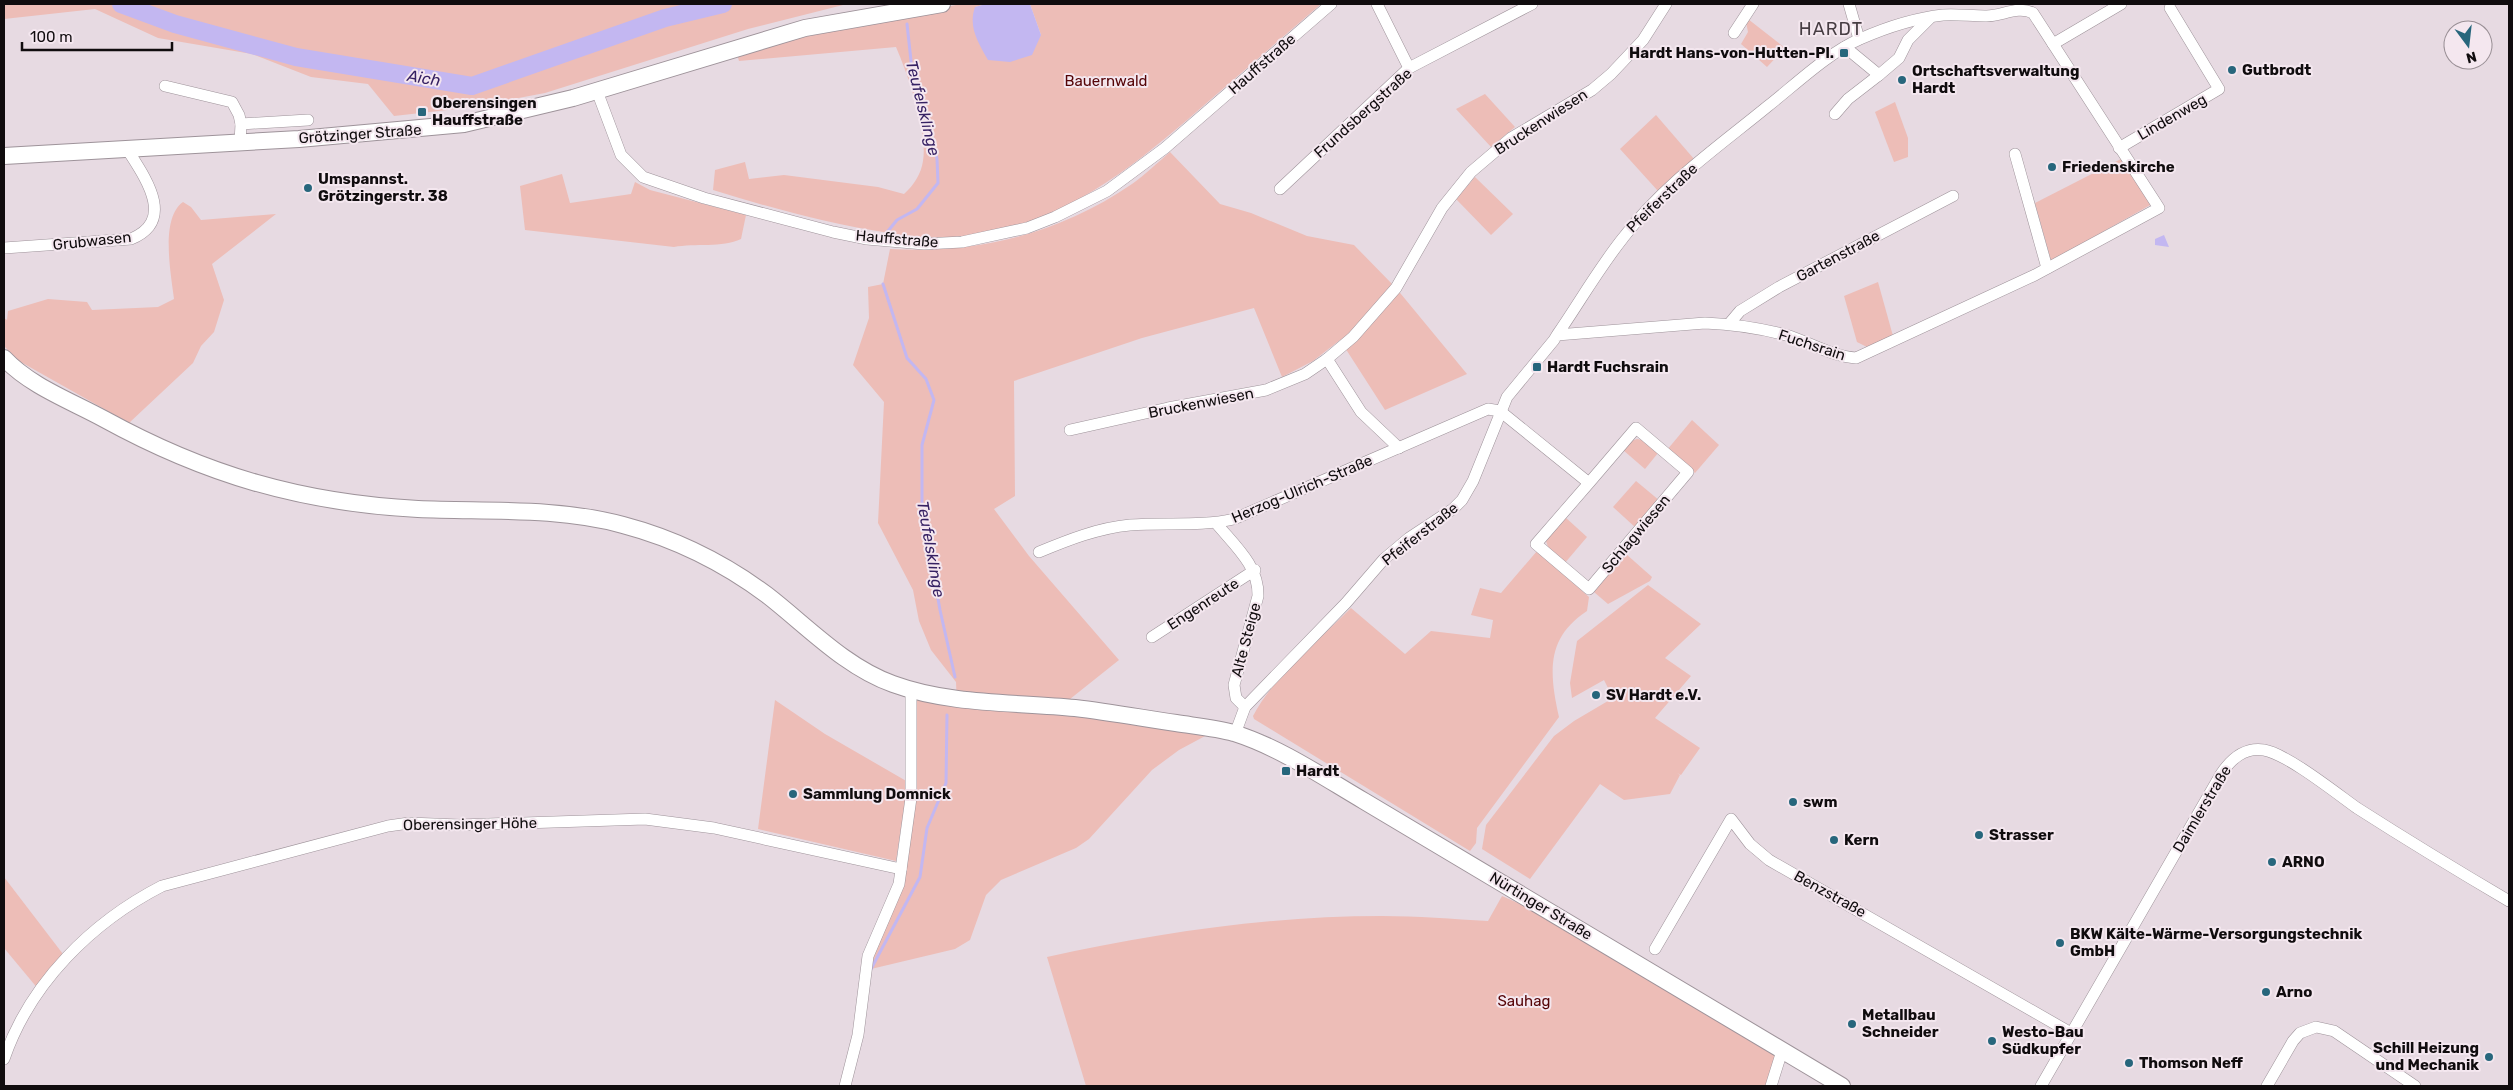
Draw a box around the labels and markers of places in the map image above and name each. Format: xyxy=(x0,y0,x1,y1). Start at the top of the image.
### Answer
place label: Hardt Hans-von-Hutten-Pl. xyxy=(1629,44,1834,62)
marker: Hardt Hans-von-Hutten-Pl. xyxy=(1838,47,1850,59)
place label: Gutbrodt xyxy=(2242,61,2311,79)
place label: Ortschaftsverwaltung Hardt xyxy=(1912,62,2079,97)
marker: Gutbrodt xyxy=(2226,64,2238,76)
marker: Ortschaftsverwaltung Hardt xyxy=(1896,74,1908,86)
place label: Oberensingen Hauffstraße xyxy=(432,94,537,129)
marker: Oberensingen Hauffstraße xyxy=(416,106,428,118)
place label: Friedenskirche xyxy=(2062,158,2175,176)
marker: Friedenskirche xyxy=(2046,161,2058,173)
place label: Umspannst. Grötzingerstr. 38 xyxy=(318,170,448,205)
marker: Umspannst. Grötzingerstr. 38 xyxy=(302,182,314,194)
place label: Hardt Fuchsrain xyxy=(1547,358,1669,376)
marker: Hardt Fuchsrain xyxy=(1531,361,1543,373)
place label: SV Hardt e.V. xyxy=(1606,686,1701,704)
marker: SV Hardt e.V. xyxy=(1590,689,1602,701)
place label: Hardt xyxy=(1296,762,1339,780)
marker: Hardt xyxy=(1280,765,1292,777)
place label: Sammlung Domnick xyxy=(803,785,951,803)
marker: Sammlung Domnick xyxy=(787,788,799,800)
place label: swm xyxy=(1803,793,1837,811)
marker: swm xyxy=(1787,796,1799,808)
place label: Strasser xyxy=(1989,826,2054,844)
marker: Strasser xyxy=(1973,829,1985,841)
place label: Kern xyxy=(1844,831,1879,849)
marker: Kern xyxy=(1828,834,1840,846)
place label: ARNO xyxy=(2282,853,2325,871)
marker: ARNO xyxy=(2266,856,2278,868)
place label: BKW Kälte-Wärme-Versorgungstechnik GmbH xyxy=(2070,925,2362,960)
marker: BKW Kälte-Wärme-Versorgungstechnik GmbH xyxy=(2054,937,2066,949)
place label: Arno xyxy=(2276,983,2312,1001)
marker: Arno xyxy=(2260,986,2272,998)
place label: Metallbau Schneider xyxy=(1862,1006,1939,1041)
marker: Metallbau Schneider xyxy=(1846,1018,1858,1030)
place label: Westo-Bau Südkupfer xyxy=(2002,1023,2084,1058)
marker: Westo-Bau Südkupfer xyxy=(1986,1035,1998,1047)
place label: Schill Heizung und Mechanik xyxy=(2373,1039,2479,1074)
marker: Schill Heizung und Mechanik xyxy=(2483,1051,2495,1063)
place label: Thomson Neff xyxy=(2139,1054,2244,1072)
marker: Thomson Neff xyxy=(2123,1057,2135,1069)

